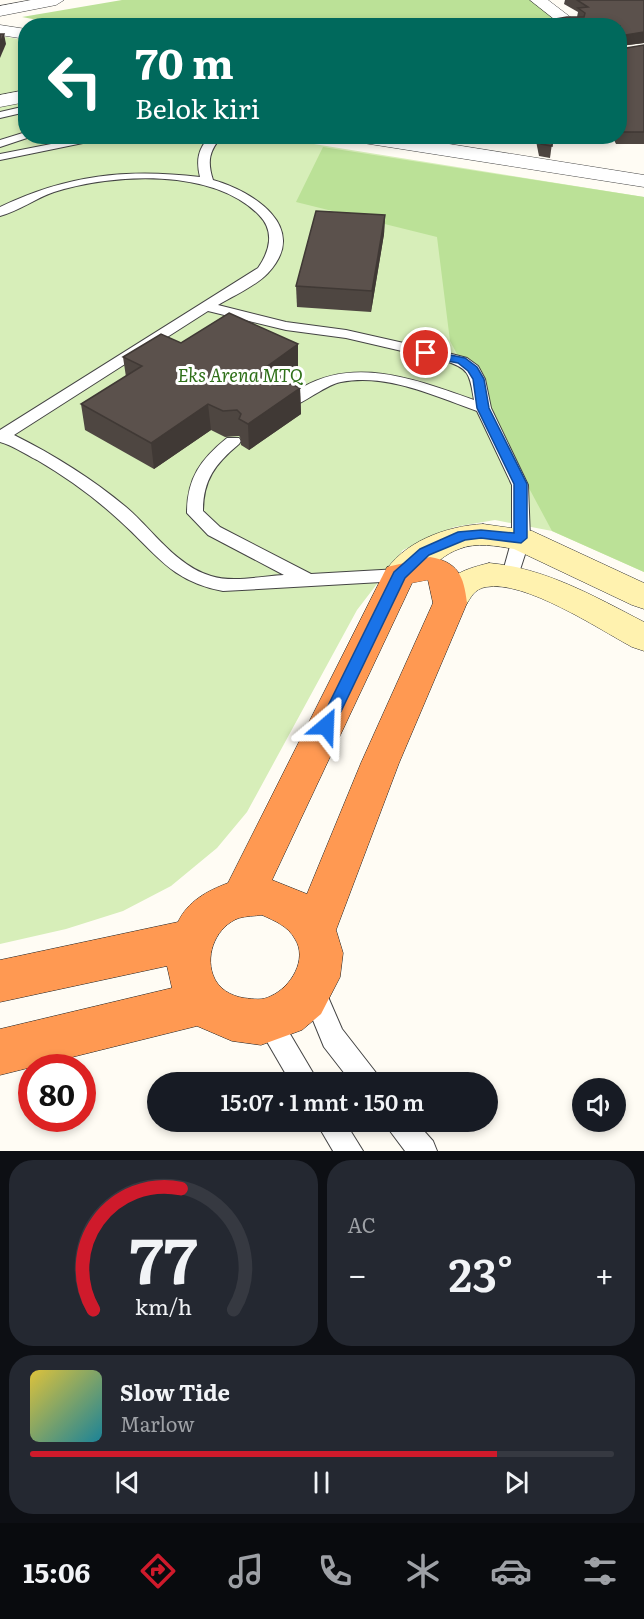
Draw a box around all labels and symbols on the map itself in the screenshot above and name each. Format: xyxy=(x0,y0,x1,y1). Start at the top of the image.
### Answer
pin xyxy=(400,327,451,378)
park label: Eks Arena MTQ xyxy=(178,361,304,388)
position arrow xyxy=(294,694,358,758)
speed limit sign: 80 xyxy=(18,1054,96,1132)

